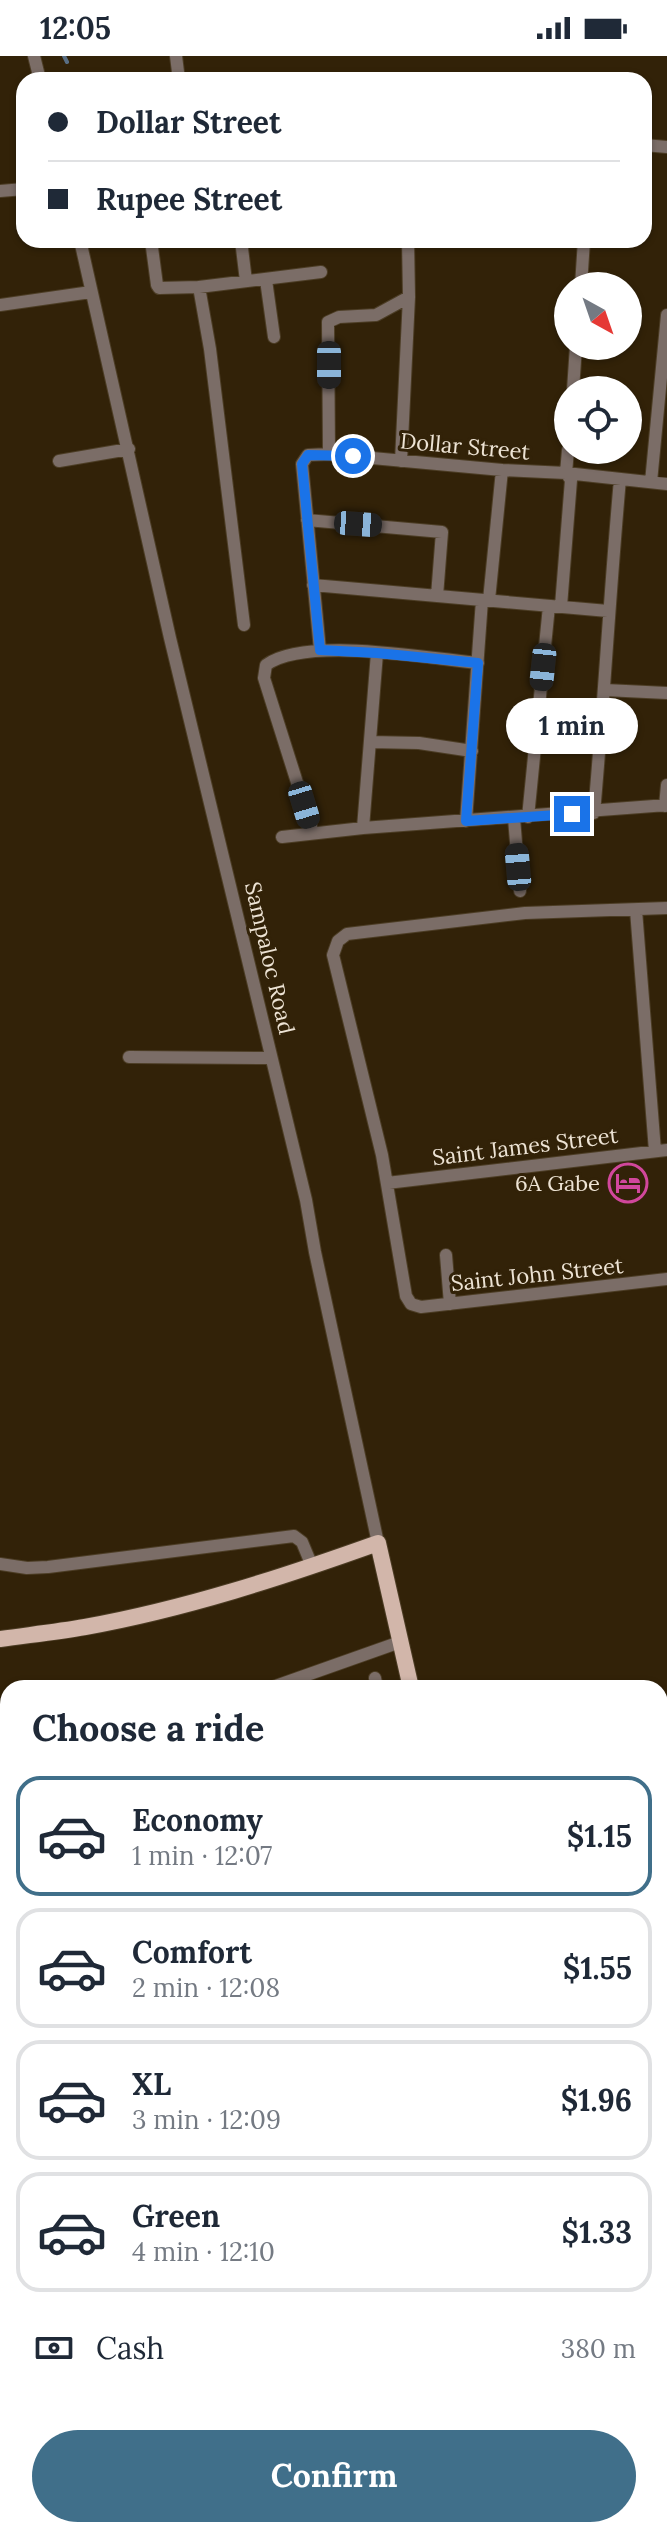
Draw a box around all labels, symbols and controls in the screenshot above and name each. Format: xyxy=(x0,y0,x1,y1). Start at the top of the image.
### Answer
text: 12:05 xyxy=(40,9,111,47)
text: Dollar Street xyxy=(96,103,281,141)
text: Rupee Street xyxy=(96,180,282,218)
north arrow xyxy=(554,272,642,360)
map controls xyxy=(554,272,642,464)
car xyxy=(317,341,341,389)
button: locate xyxy=(554,376,642,464)
street label: Dollar Street xyxy=(399,426,532,466)
route start xyxy=(335,438,371,474)
car xyxy=(333,510,383,538)
car xyxy=(529,642,557,692)
callout: 1 min xyxy=(506,698,638,754)
text: 1 min xyxy=(539,709,605,742)
car xyxy=(286,779,322,831)
route end xyxy=(554,796,590,832)
car xyxy=(504,842,532,892)
street label: Sampaloc Road xyxy=(239,879,301,1037)
street label: Saint James Street xyxy=(431,1121,620,1171)
hotel icon: 6A Gabe xyxy=(607,1162,649,1204)
place label: 6A Gabe xyxy=(515,1169,600,1197)
street label: Saint John Street xyxy=(449,1251,625,1297)
text: Choose a ride xyxy=(32,1705,264,1751)
icon: car xyxy=(36,1800,108,1872)
text: Economy xyxy=(132,1801,263,1839)
text: $1.15 xyxy=(567,1817,632,1855)
text: 1 min · 12:07 xyxy=(132,1839,272,1872)
icon: car xyxy=(36,1932,108,2004)
text: Comfort xyxy=(132,1933,252,1971)
text: $1.55 xyxy=(563,1949,632,1987)
text: 2 min · 12:08 xyxy=(132,1971,280,2004)
icon: car xyxy=(36,2064,108,2136)
text: XL xyxy=(132,2065,171,2103)
text: $1.96 xyxy=(561,2081,632,2119)
text: 3 min · 12:09 xyxy=(132,2103,281,2136)
icon: car xyxy=(36,2196,108,2268)
text: Green xyxy=(132,2197,220,2235)
text: $1.33 xyxy=(562,2213,632,2251)
text: 4 min · 12:10 xyxy=(132,2235,275,2268)
icon: cash xyxy=(32,2326,76,2370)
text: Cash xyxy=(96,2329,164,2367)
text: 380 m xyxy=(561,2332,636,2365)
button: Confirm xyxy=(32,2430,636,2522)

